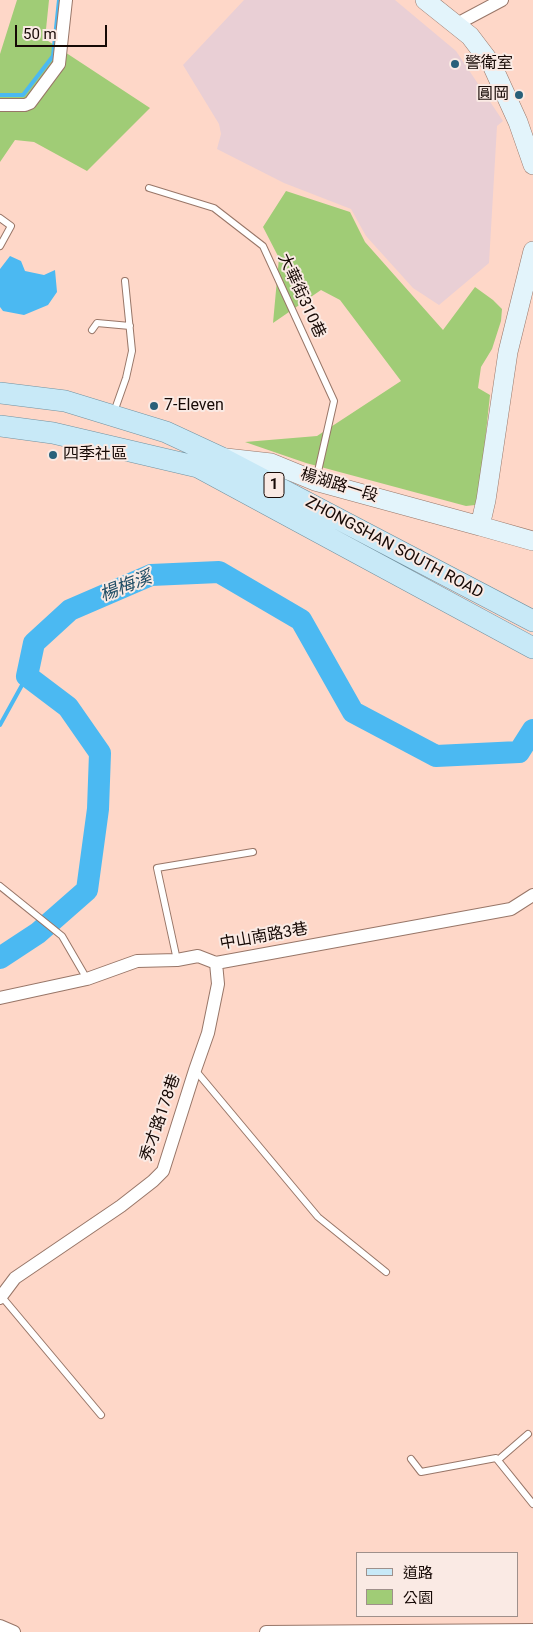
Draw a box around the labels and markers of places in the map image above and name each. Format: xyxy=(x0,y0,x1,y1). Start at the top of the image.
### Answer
place label: 警衛室 xyxy=(465,54,513,74)
marker: 警衛室 xyxy=(449,58,461,70)
place label: 圓岡 xyxy=(477,85,509,105)
marker: 圓岡 xyxy=(513,89,525,101)
place label: 7-Eleven xyxy=(164,396,224,416)
marker: 7-Eleven xyxy=(148,400,160,412)
place label: 四季社區 xyxy=(63,445,127,465)
marker: 四季社區 xyxy=(47,449,59,461)

